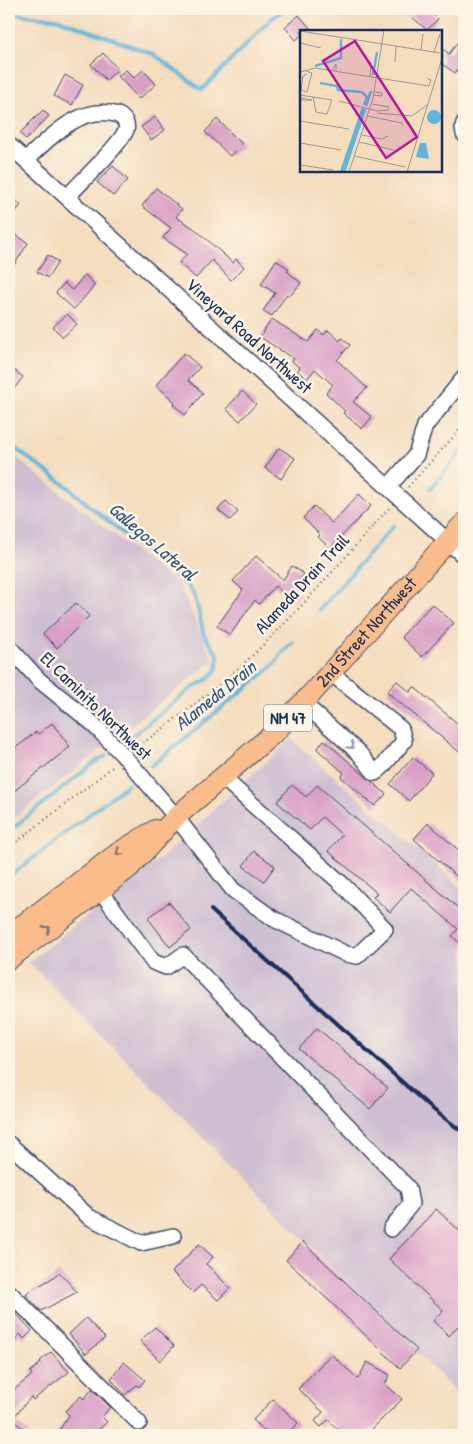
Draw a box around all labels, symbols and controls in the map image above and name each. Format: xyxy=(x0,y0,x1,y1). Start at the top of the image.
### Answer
inset map xyxy=(300,30,443,172)
street label: Vineyard Road Northwest xyxy=(181,272,318,400)
water label: Gallegos Lateral xyxy=(104,496,203,587)
street label: Alameda Drain Trail xyxy=(249,528,355,639)
street label: 2nd Street Northwest xyxy=(310,571,423,692)
street label: El Caminito Northwest xyxy=(35,646,158,766)
water label: Alameda Drain xyxy=(169,653,262,736)
road number: NM 47 xyxy=(264,704,312,731)
one-way arrow xyxy=(345,740,354,749)
one-way arrow xyxy=(116,846,125,855)
one-way arrow xyxy=(41,927,50,935)

